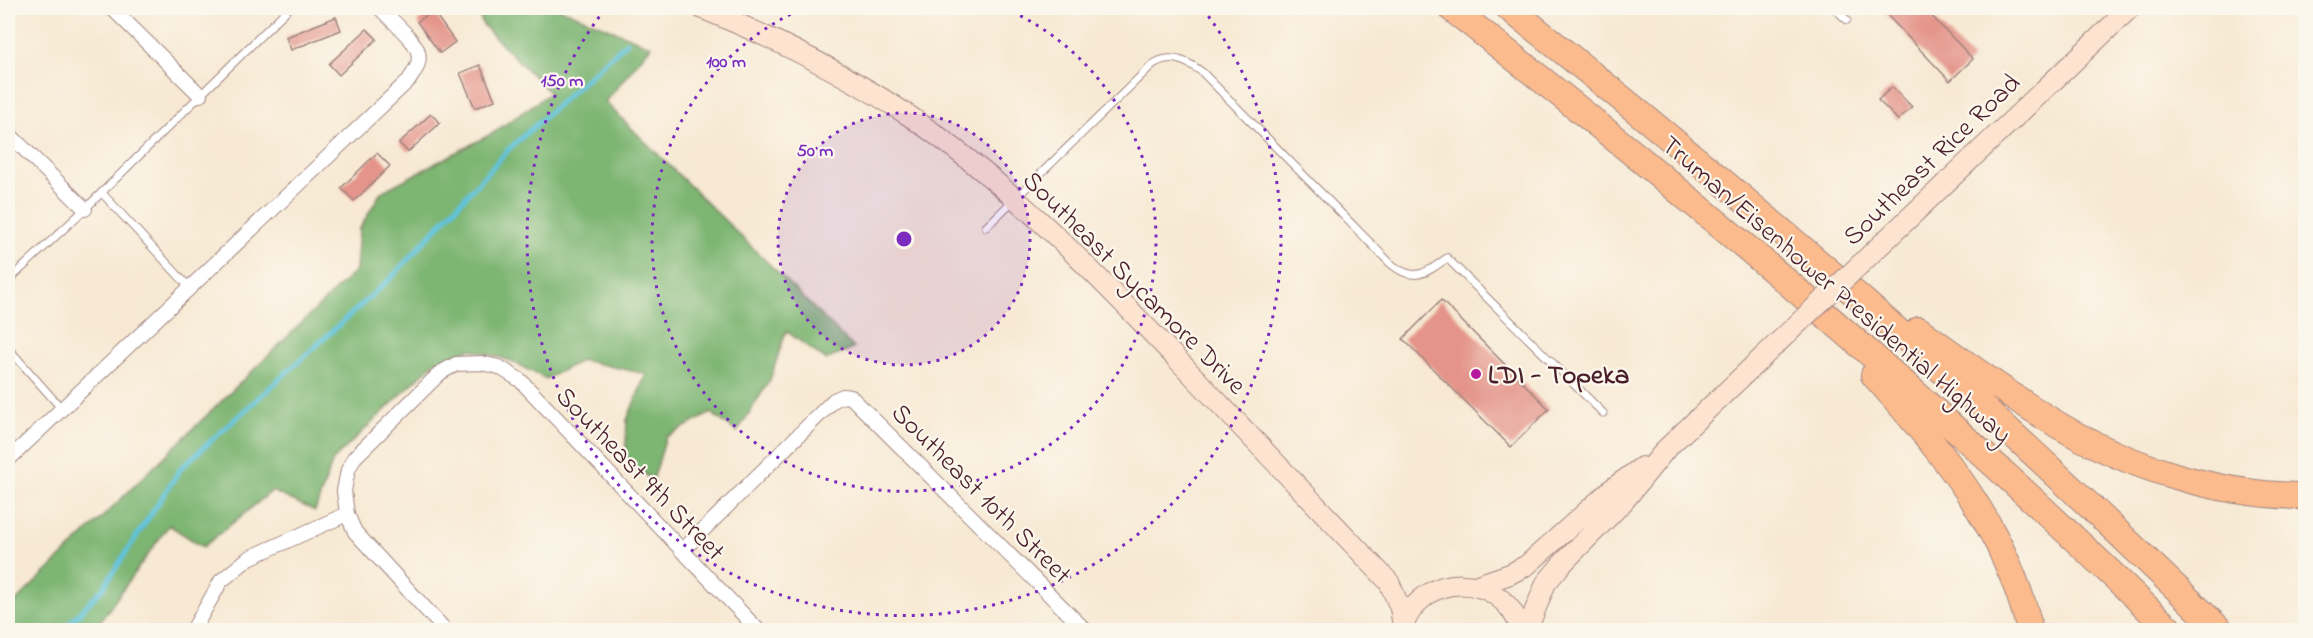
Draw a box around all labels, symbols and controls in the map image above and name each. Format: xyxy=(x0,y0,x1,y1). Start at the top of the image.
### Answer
text: 100 m xyxy=(706,50,746,76)
street label: Southeast Rice Road xyxy=(1835,65,2031,256)
text: 150 m xyxy=(541,69,583,95)
street label: Truman/Eisenhower Presidential Highway xyxy=(1651,127,2019,454)
text: 50 m xyxy=(797,139,833,165)
street label: Southeast Sycamore Drive xyxy=(1012,163,1255,405)
centre of rings xyxy=(894,229,914,249)
place label: LDI - Topeka xyxy=(1488,357,1629,396)
marker: LDI - Topeka xyxy=(1469,367,1483,381)
street label: Southeast 9th Street xyxy=(545,379,733,571)
street label: Southeast 10th Street xyxy=(881,395,1080,594)

